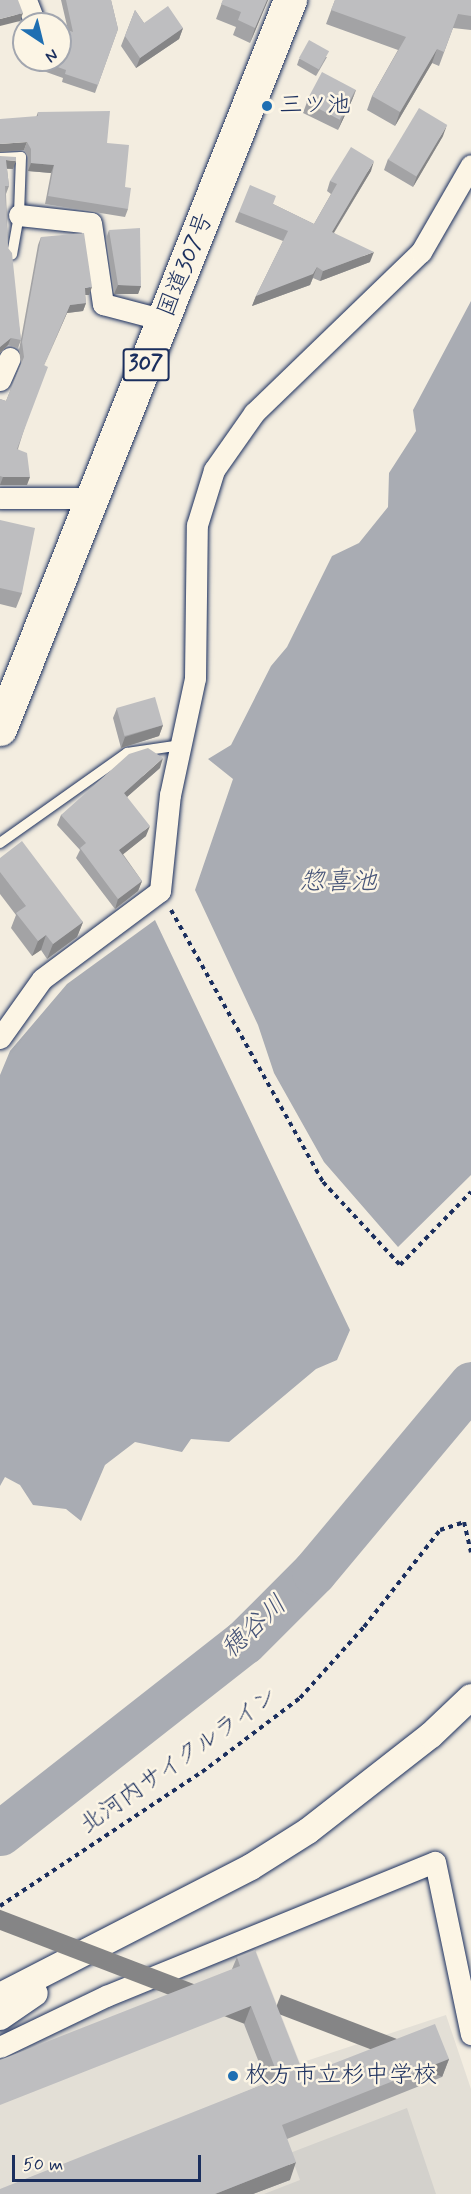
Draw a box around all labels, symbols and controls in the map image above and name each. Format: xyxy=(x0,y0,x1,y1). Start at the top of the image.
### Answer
north arrow xyxy=(12,12,72,72)
text: N xyxy=(41,44,62,67)
place label: 三ツ池 xyxy=(279,92,351,120)
marker: 三ツ池 xyxy=(260,99,274,113)
street label: 国道307号 xyxy=(152,209,220,321)
road number: 307 xyxy=(122,346,170,384)
water label: 惣喜池 xyxy=(299,867,377,899)
water label: 穂谷川 xyxy=(216,1590,294,1666)
street label: 北河内サイクルライン xyxy=(72,1680,286,1842)
place label: 枚方市立杉中学校 xyxy=(245,2062,437,2090)
marker: 枚方市立杉中学校 xyxy=(226,2069,240,2083)
scale bar xyxy=(15,2143,204,2181)
text: 50 m xyxy=(23,2153,63,2177)

